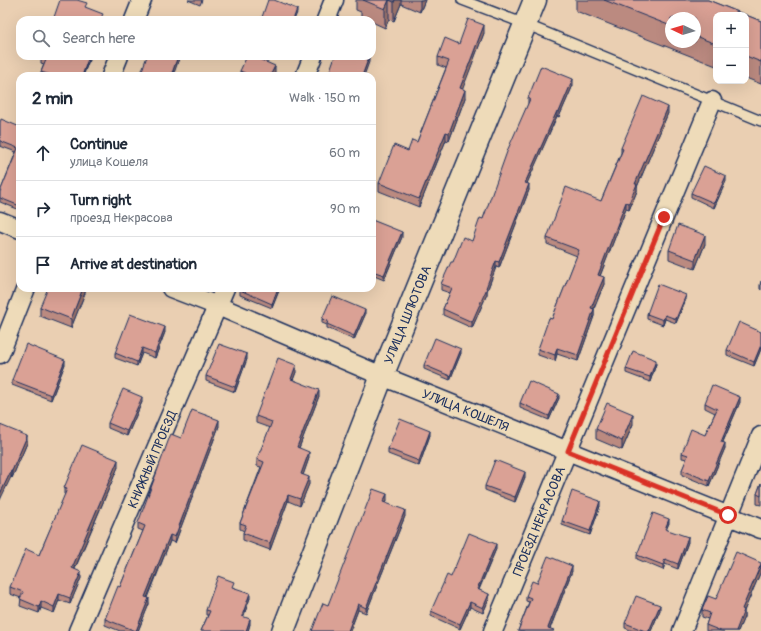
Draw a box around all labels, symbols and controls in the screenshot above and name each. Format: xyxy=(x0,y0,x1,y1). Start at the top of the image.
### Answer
north arrow xyxy=(665,12,701,48)
map controls xyxy=(713,12,749,84)
button: + xyxy=(713,12,749,48)
search box xyxy=(16,16,376,60)
icon: search xyxy=(30,27,52,49)
text: Search here xyxy=(62,29,135,48)
button: − xyxy=(713,48,749,84)
text: 2 min xyxy=(32,88,73,109)
text: Walk · 150 m xyxy=(289,90,360,106)
text: Continue xyxy=(70,135,128,154)
icon: ahead xyxy=(32,142,54,164)
text: 60 m xyxy=(329,145,360,161)
text: улица Кошеля xyxy=(70,154,148,170)
text: Turn right xyxy=(70,191,131,210)
icon: right xyxy=(32,198,54,220)
text: 90 m xyxy=(330,201,360,217)
route end xyxy=(655,208,673,226)
text: проезд Некрасова xyxy=(70,210,173,226)
icon: arrive xyxy=(32,254,54,276)
text: Arrive at destination xyxy=(70,255,197,274)
street label: УЛИЦА ШЛЮТОВА xyxy=(381,263,435,366)
street label: УЛИЦА КОШЕЛЯ xyxy=(420,386,511,435)
street label: КНИЖНЫЙ ПРОЕЗД xyxy=(125,408,181,511)
street label: ПРОЕЗД НЕКРАСОВА xyxy=(510,464,569,579)
route start xyxy=(719,506,737,524)

